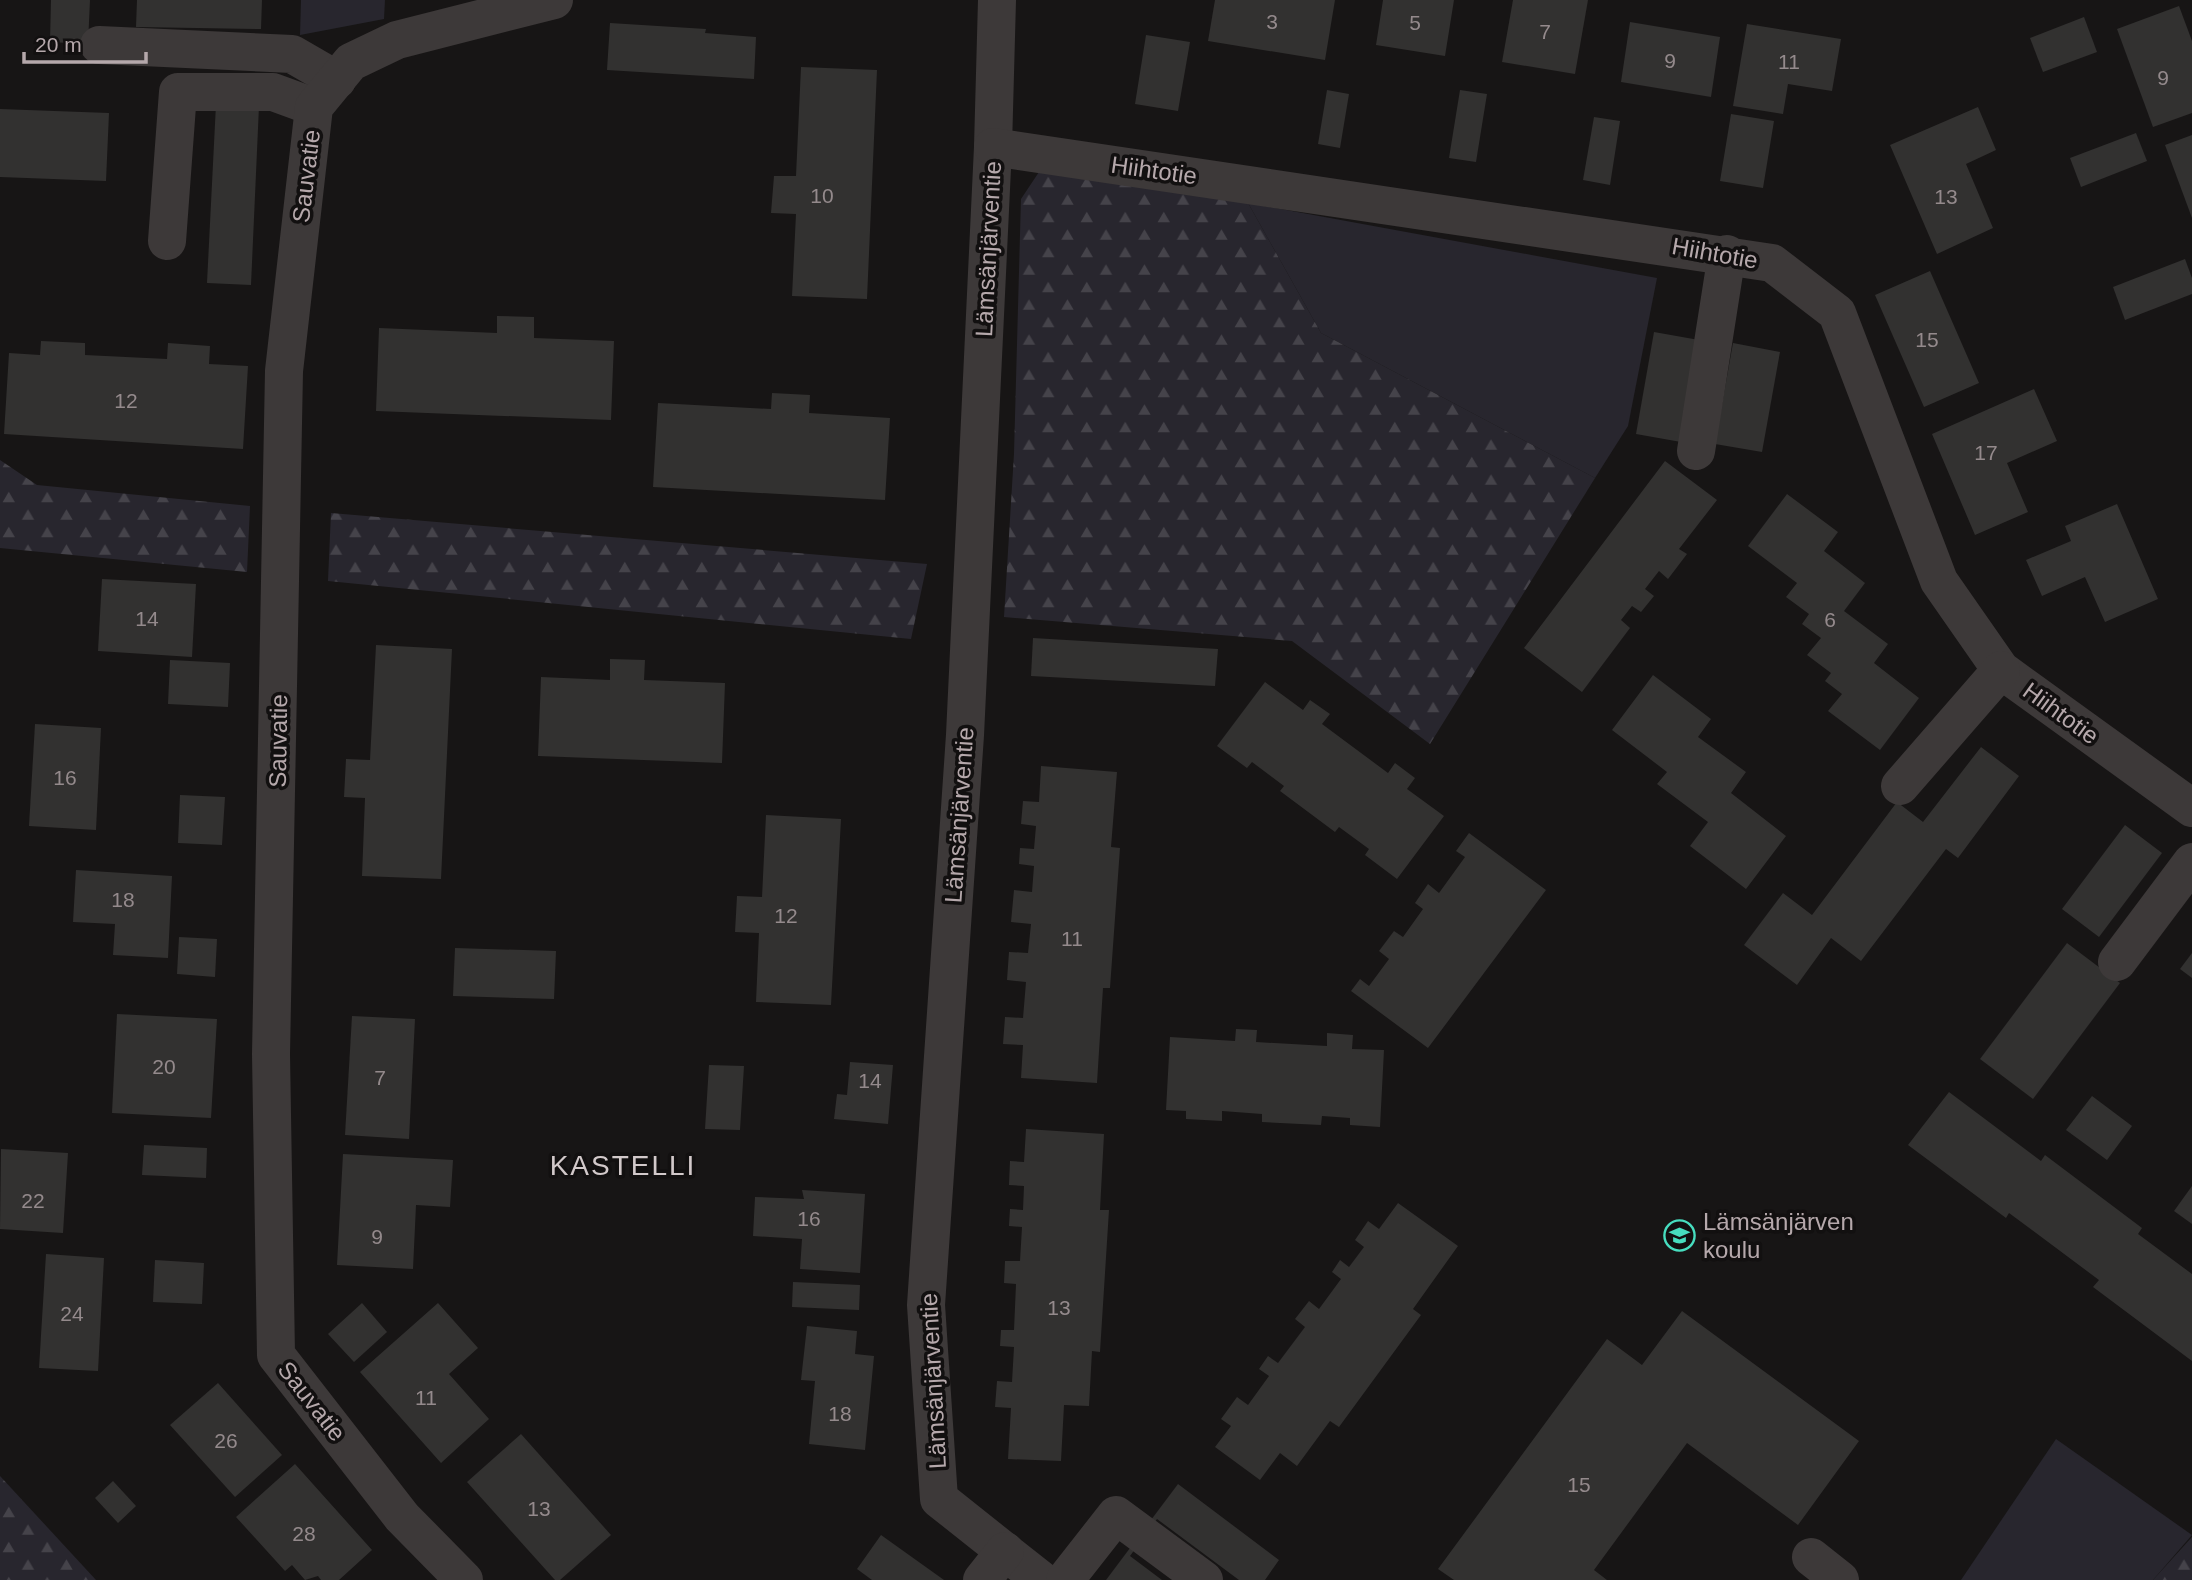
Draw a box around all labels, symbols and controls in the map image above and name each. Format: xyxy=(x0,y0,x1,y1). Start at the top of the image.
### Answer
house number: 3 xyxy=(1266,10,1278,33)
house number: 5 xyxy=(1409,11,1421,34)
house number: 7 xyxy=(1539,20,1551,43)
scale bar xyxy=(24,21,147,65)
text: 20 m xyxy=(35,33,82,56)
house number: 9 xyxy=(1664,49,1676,72)
house number: 11 xyxy=(1778,50,1800,73)
house number: 9 xyxy=(2157,66,2169,89)
street label: Sauvatie xyxy=(287,128,325,224)
street label: Hiihtotie xyxy=(1109,151,1199,189)
street label: Lämsänjärventie xyxy=(970,160,1006,338)
house number: 10 xyxy=(810,184,834,207)
house number: 13 xyxy=(1934,185,1958,208)
street label: Hiihtotie xyxy=(1670,232,1760,274)
house number: 15 xyxy=(1915,328,1939,351)
house number: 12 xyxy=(114,389,138,412)
house number: 17 xyxy=(1974,441,1998,464)
house number: 14 xyxy=(135,607,159,630)
house number: 6 xyxy=(1824,608,1836,631)
street label: Hiihtotie xyxy=(2018,677,2104,749)
street label: Sauvatie xyxy=(264,694,292,788)
street label: Lämsänjärventie xyxy=(939,726,979,904)
house number: 16 xyxy=(53,766,77,789)
house number: 18 xyxy=(111,888,135,911)
house number: 12 xyxy=(774,904,798,927)
house number: 11 xyxy=(1061,927,1083,950)
house number: 20 xyxy=(152,1055,176,1078)
house number: 7 xyxy=(374,1066,386,1089)
house number: 14 xyxy=(858,1069,882,1092)
district label: KASTELLI xyxy=(550,1150,696,1181)
house number: 22 xyxy=(21,1189,45,1212)
house number: 16 xyxy=(797,1207,821,1230)
place label: Lämsänjärven koulu xyxy=(1703,1208,1854,1263)
school or university icon: Lämsänjärven koulu xyxy=(1663,1218,1697,1252)
house number: 9 xyxy=(371,1225,383,1248)
street label: Lämsänjärventie xyxy=(915,1292,951,1470)
house number: 13 xyxy=(1047,1296,1071,1319)
house number: 24 xyxy=(60,1302,84,1325)
street label: Sauvatie xyxy=(273,1356,351,1446)
house number: 11 xyxy=(415,1386,437,1409)
house number: 18 xyxy=(828,1402,852,1425)
house number: 26 xyxy=(214,1429,238,1452)
house number: 15 xyxy=(1567,1473,1591,1496)
house number: 13 xyxy=(527,1497,551,1520)
house number: 28 xyxy=(292,1522,316,1545)

